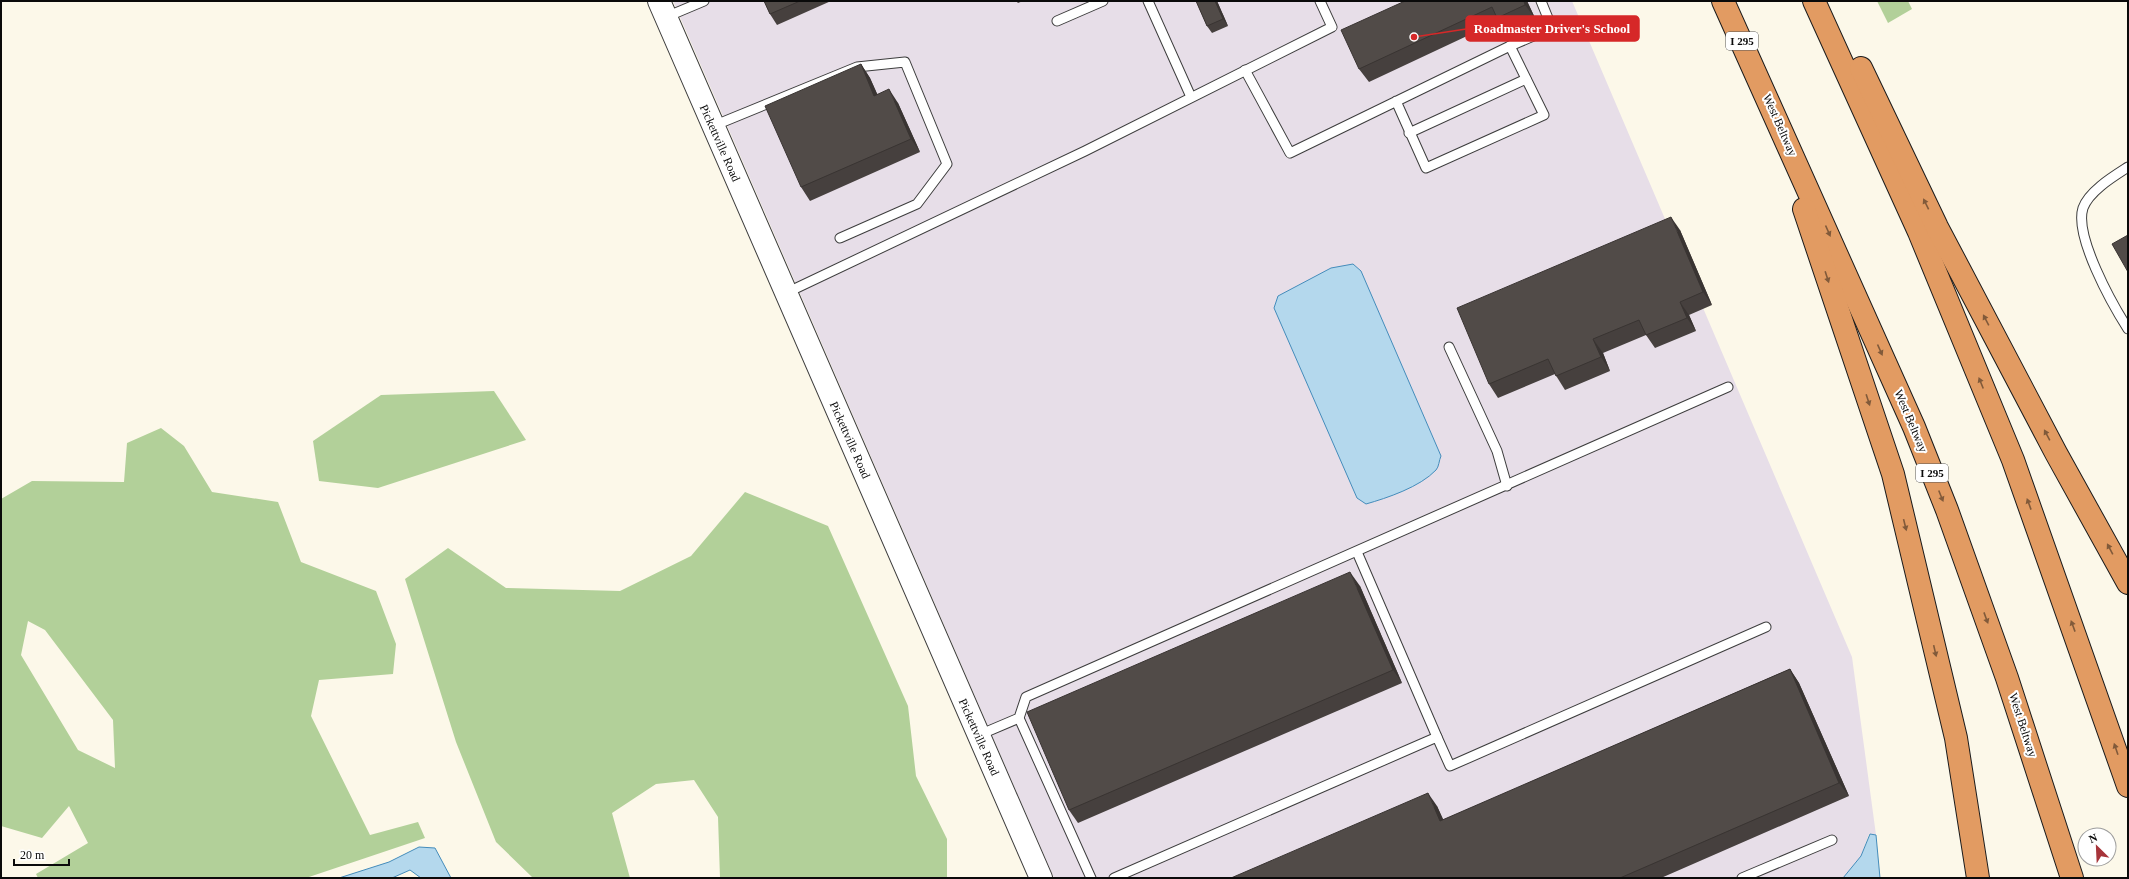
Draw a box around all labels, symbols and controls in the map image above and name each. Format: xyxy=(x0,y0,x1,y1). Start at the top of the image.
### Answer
callout: Roadmaster Driver's School xyxy=(1466,16,1639,41)
text: Roadmaster Driver's School xyxy=(1474,21,1631,36)
road number: I 295 xyxy=(1726,32,1758,50)
street label: West Beltway xyxy=(1760,92,1800,158)
street label: Pickettville Road xyxy=(697,102,743,184)
one-way arrow xyxy=(1923,199,1929,210)
one-way arrow xyxy=(1825,226,1831,237)
one-way arrow xyxy=(1824,271,1830,283)
one-way arrow xyxy=(1983,314,1989,326)
one-way arrow xyxy=(1877,345,1883,356)
one-way arrow xyxy=(1978,377,1984,388)
street label: West Beltway xyxy=(1892,388,1930,454)
one-way arrow xyxy=(1865,394,1871,406)
street label: Pickettville Road xyxy=(827,399,873,481)
one-way arrow xyxy=(2043,429,2050,441)
road number: I 295 xyxy=(1916,464,1948,482)
one-way arrow xyxy=(1939,490,1945,502)
one-way arrow xyxy=(2026,497,2032,509)
one-way arrow xyxy=(1902,519,1908,531)
one-way arrow xyxy=(2106,543,2113,554)
one-way arrow xyxy=(1983,612,1989,624)
one-way arrow xyxy=(2070,620,2076,632)
one-way arrow xyxy=(1933,645,1939,657)
street label: West Beltway xyxy=(2006,691,2040,759)
street label: Pickettville Road xyxy=(956,696,1002,778)
one-way arrow xyxy=(2112,742,2118,754)
north arrow xyxy=(2077,827,2117,867)
text: N xyxy=(2087,831,2099,845)
scale bar xyxy=(14,841,69,867)
text: 20 m xyxy=(20,848,45,862)

